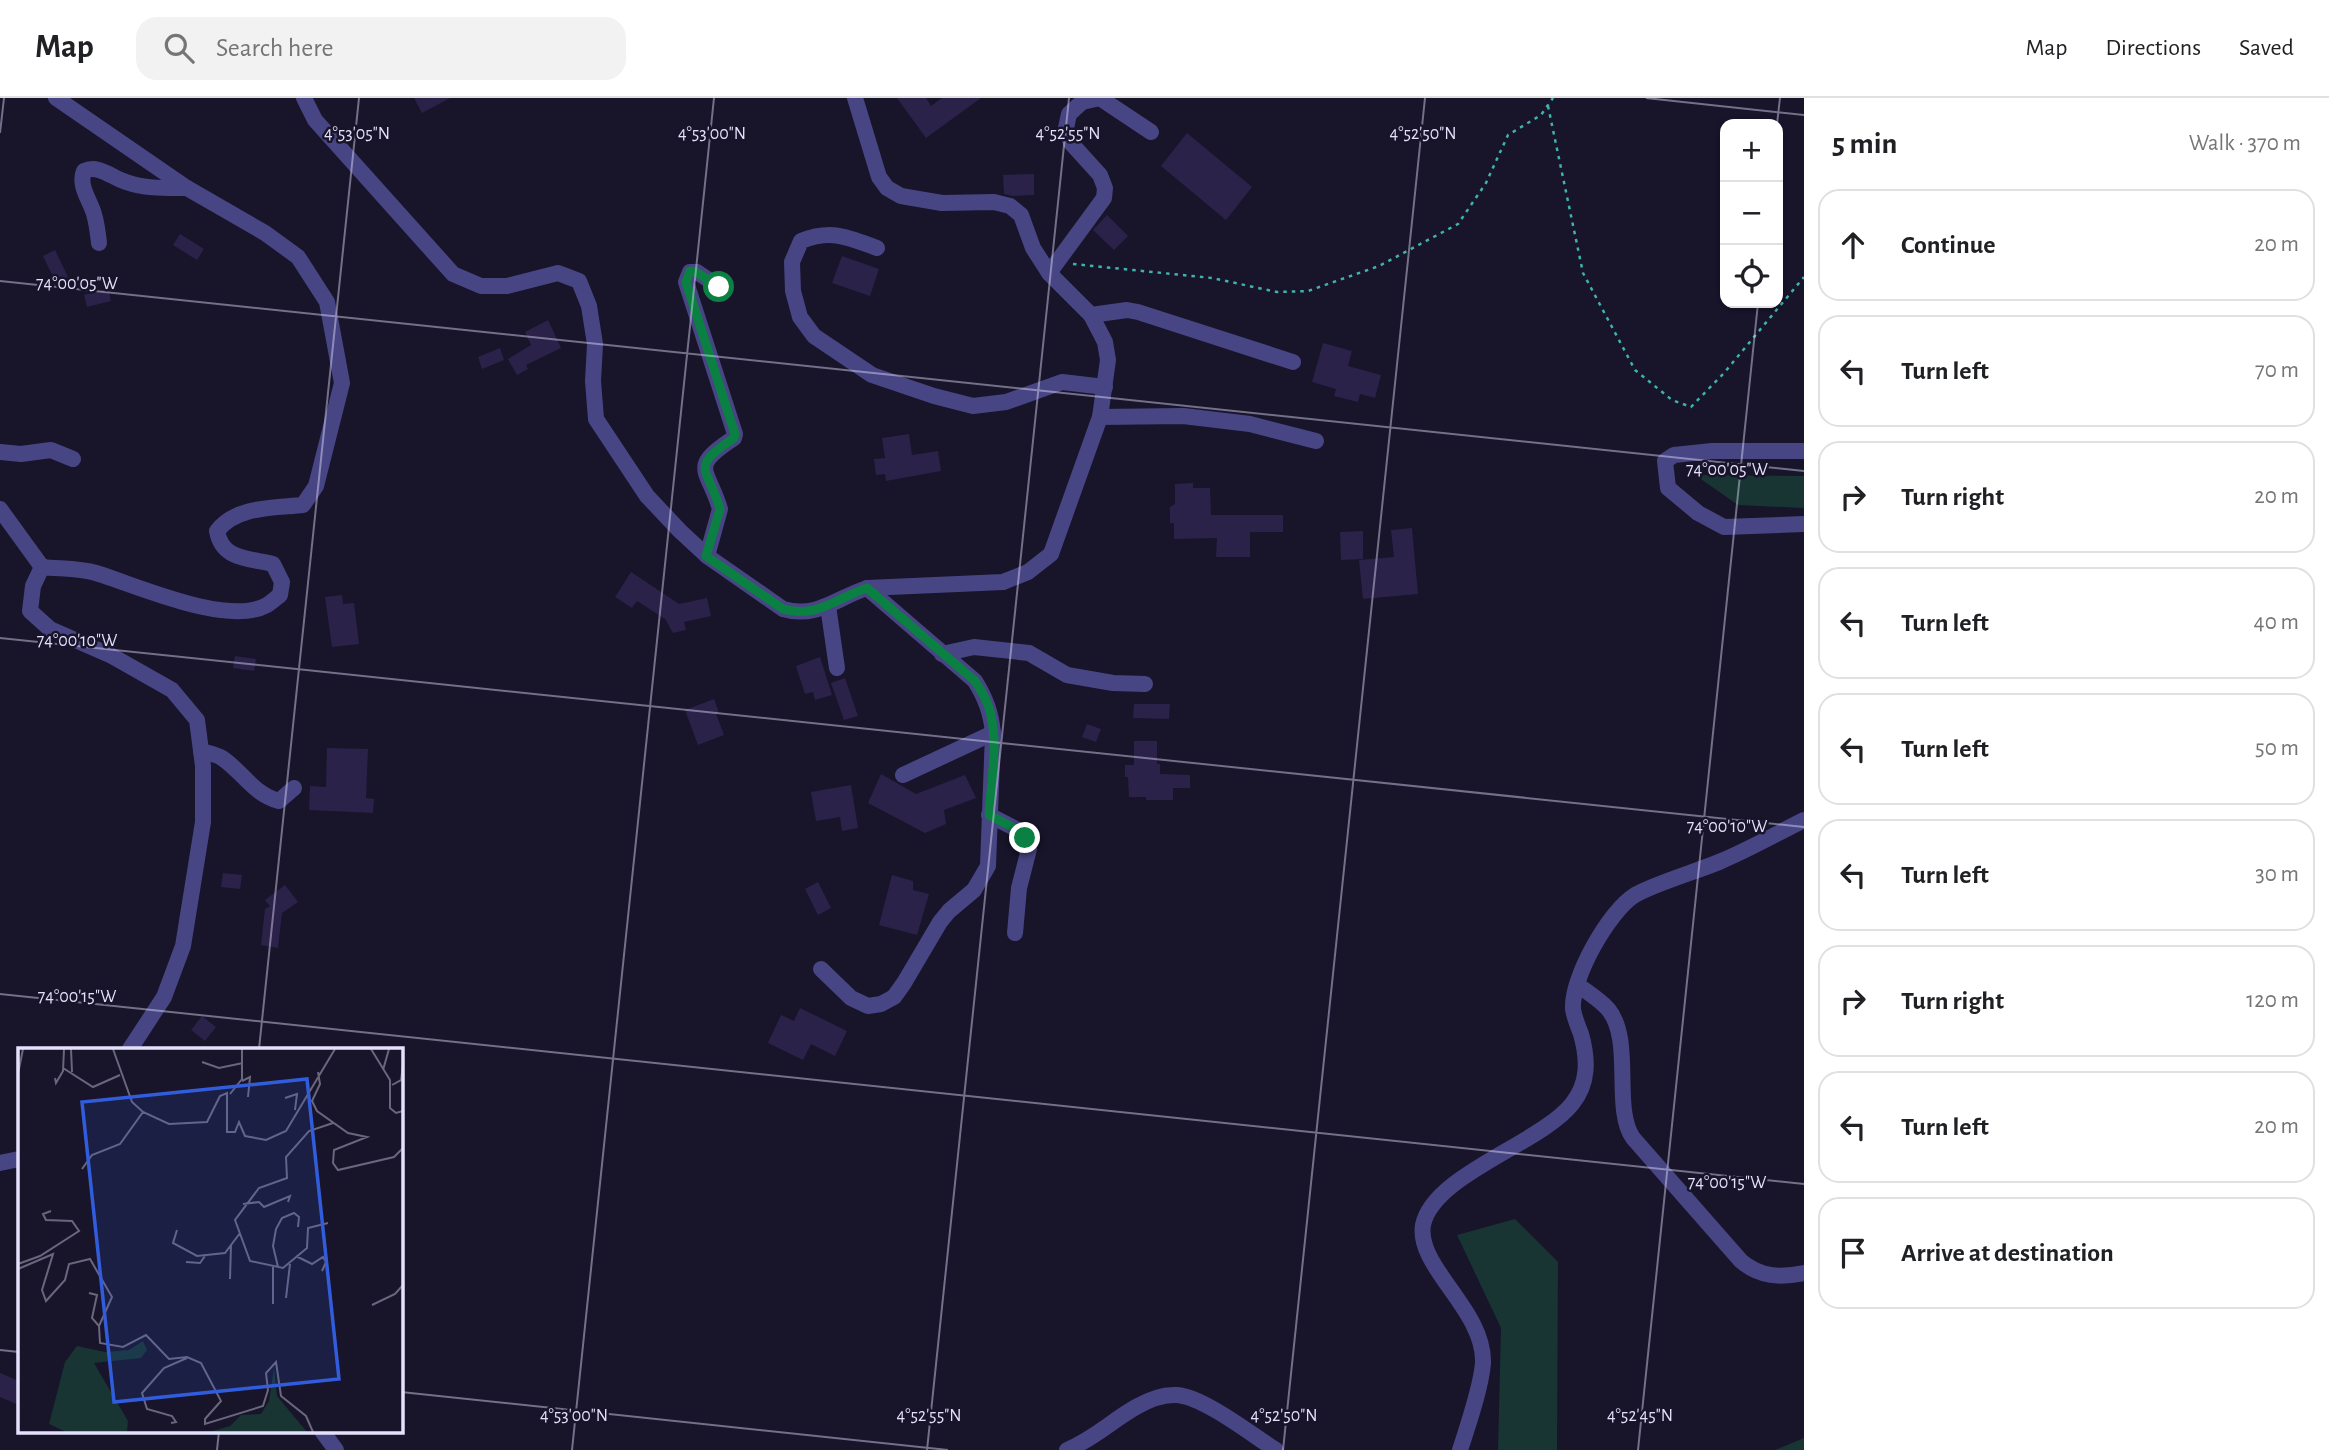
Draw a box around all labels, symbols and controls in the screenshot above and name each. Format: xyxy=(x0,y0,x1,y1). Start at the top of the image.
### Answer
search box xyxy=(136,17,626,80)
icon: search xyxy=(160,29,198,67)
text: Map xyxy=(35,31,94,64)
text: Search here xyxy=(216,35,334,61)
text: Map xyxy=(2025,36,2067,60)
text: Directions xyxy=(2105,36,2201,60)
text: Saved xyxy=(2239,36,2294,60)
map controls xyxy=(1720,119,1783,308)
button: + xyxy=(1720,119,1783,182)
text: 4°53'05"N xyxy=(324,125,390,143)
text: 4°53'00"N xyxy=(678,125,746,143)
text: 4°52'55"N xyxy=(1035,125,1101,143)
text: 4°52'50"N xyxy=(1390,125,1457,143)
text: 5 min xyxy=(1832,129,1897,159)
text: Walk · 370 m xyxy=(2189,132,2301,155)
button: − xyxy=(1720,182,1783,245)
icon: ahead xyxy=(1834,226,1872,264)
text: Continue xyxy=(1901,232,1996,258)
text: 20 m xyxy=(2254,233,2299,256)
button: locate xyxy=(1720,245,1783,308)
route start xyxy=(703,271,734,302)
text: 74°00'05"W xyxy=(36,275,118,293)
icon: left xyxy=(1834,352,1872,390)
text: Turn left xyxy=(1901,358,1989,384)
text: 70 m xyxy=(2255,359,2299,382)
text: 74°00'05"W xyxy=(1686,461,1768,479)
icon: right xyxy=(1834,478,1872,516)
text: Turn right xyxy=(1901,484,2004,510)
text: 20 m xyxy=(2254,485,2299,508)
icon: left xyxy=(1834,604,1872,642)
text: Turn left xyxy=(1901,610,1989,636)
text: 40 m xyxy=(2254,611,2299,634)
text: 74°00'10"W xyxy=(37,632,117,650)
icon: left xyxy=(1834,730,1872,768)
text: Turn left xyxy=(1901,736,1989,762)
text: 50 m xyxy=(2255,737,2299,760)
text: 74°00'10"W xyxy=(1687,818,1767,836)
route end xyxy=(1009,822,1040,853)
icon: left xyxy=(1834,856,1872,894)
text: Turn left xyxy=(1901,862,1989,888)
text: 30 m xyxy=(2255,863,2299,886)
icon: right xyxy=(1834,982,1872,1020)
text: 74°00'15"W xyxy=(38,988,116,1006)
text: Turn right xyxy=(1901,988,2004,1014)
text: 120 m xyxy=(2246,989,2299,1012)
inset map xyxy=(18,1048,402,1432)
icon: left xyxy=(1834,1108,1872,1146)
text: Turn left xyxy=(1901,1114,1989,1140)
text: 20 m xyxy=(2254,1115,2299,1138)
text: 74°00'15"W xyxy=(1688,1174,1766,1192)
icon: arrive xyxy=(1834,1234,1872,1272)
text: Arrive at destination xyxy=(1901,1240,2114,1266)
text: 4°53'00"N xyxy=(540,1407,608,1425)
text: 4°52'55"N xyxy=(896,1407,962,1425)
text: 4°52'50"N xyxy=(1251,1407,1318,1425)
text: 4°52'45"N xyxy=(1607,1407,1673,1425)

